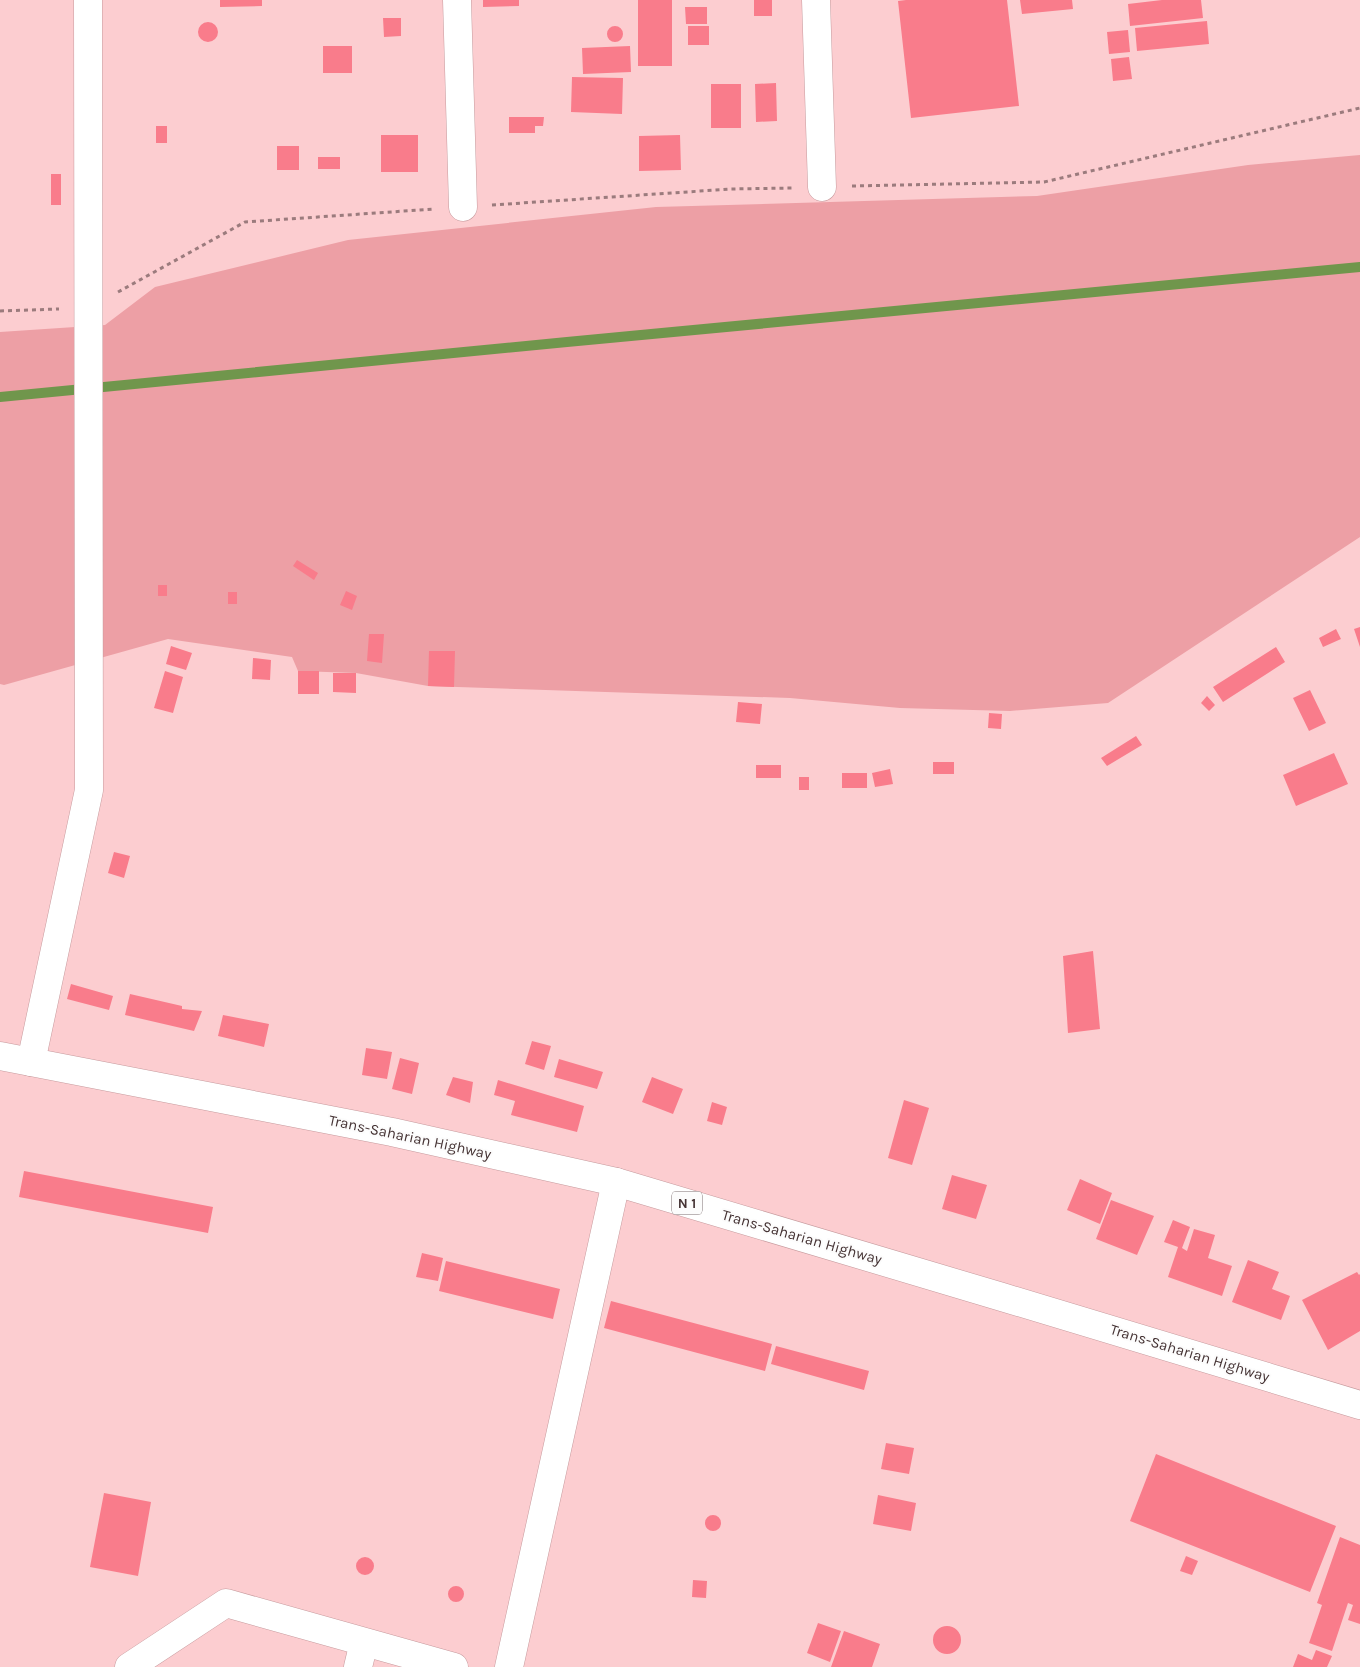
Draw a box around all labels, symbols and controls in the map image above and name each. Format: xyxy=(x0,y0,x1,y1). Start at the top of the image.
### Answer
street label: Trans-Saharian Highway xyxy=(327,1111,493,1163)
road number: N 1 xyxy=(672,1192,702,1214)
street label: Trans-Saharian Highway xyxy=(720,1206,884,1269)
street label: Trans-Saharian Highway xyxy=(1108,1320,1272,1386)

